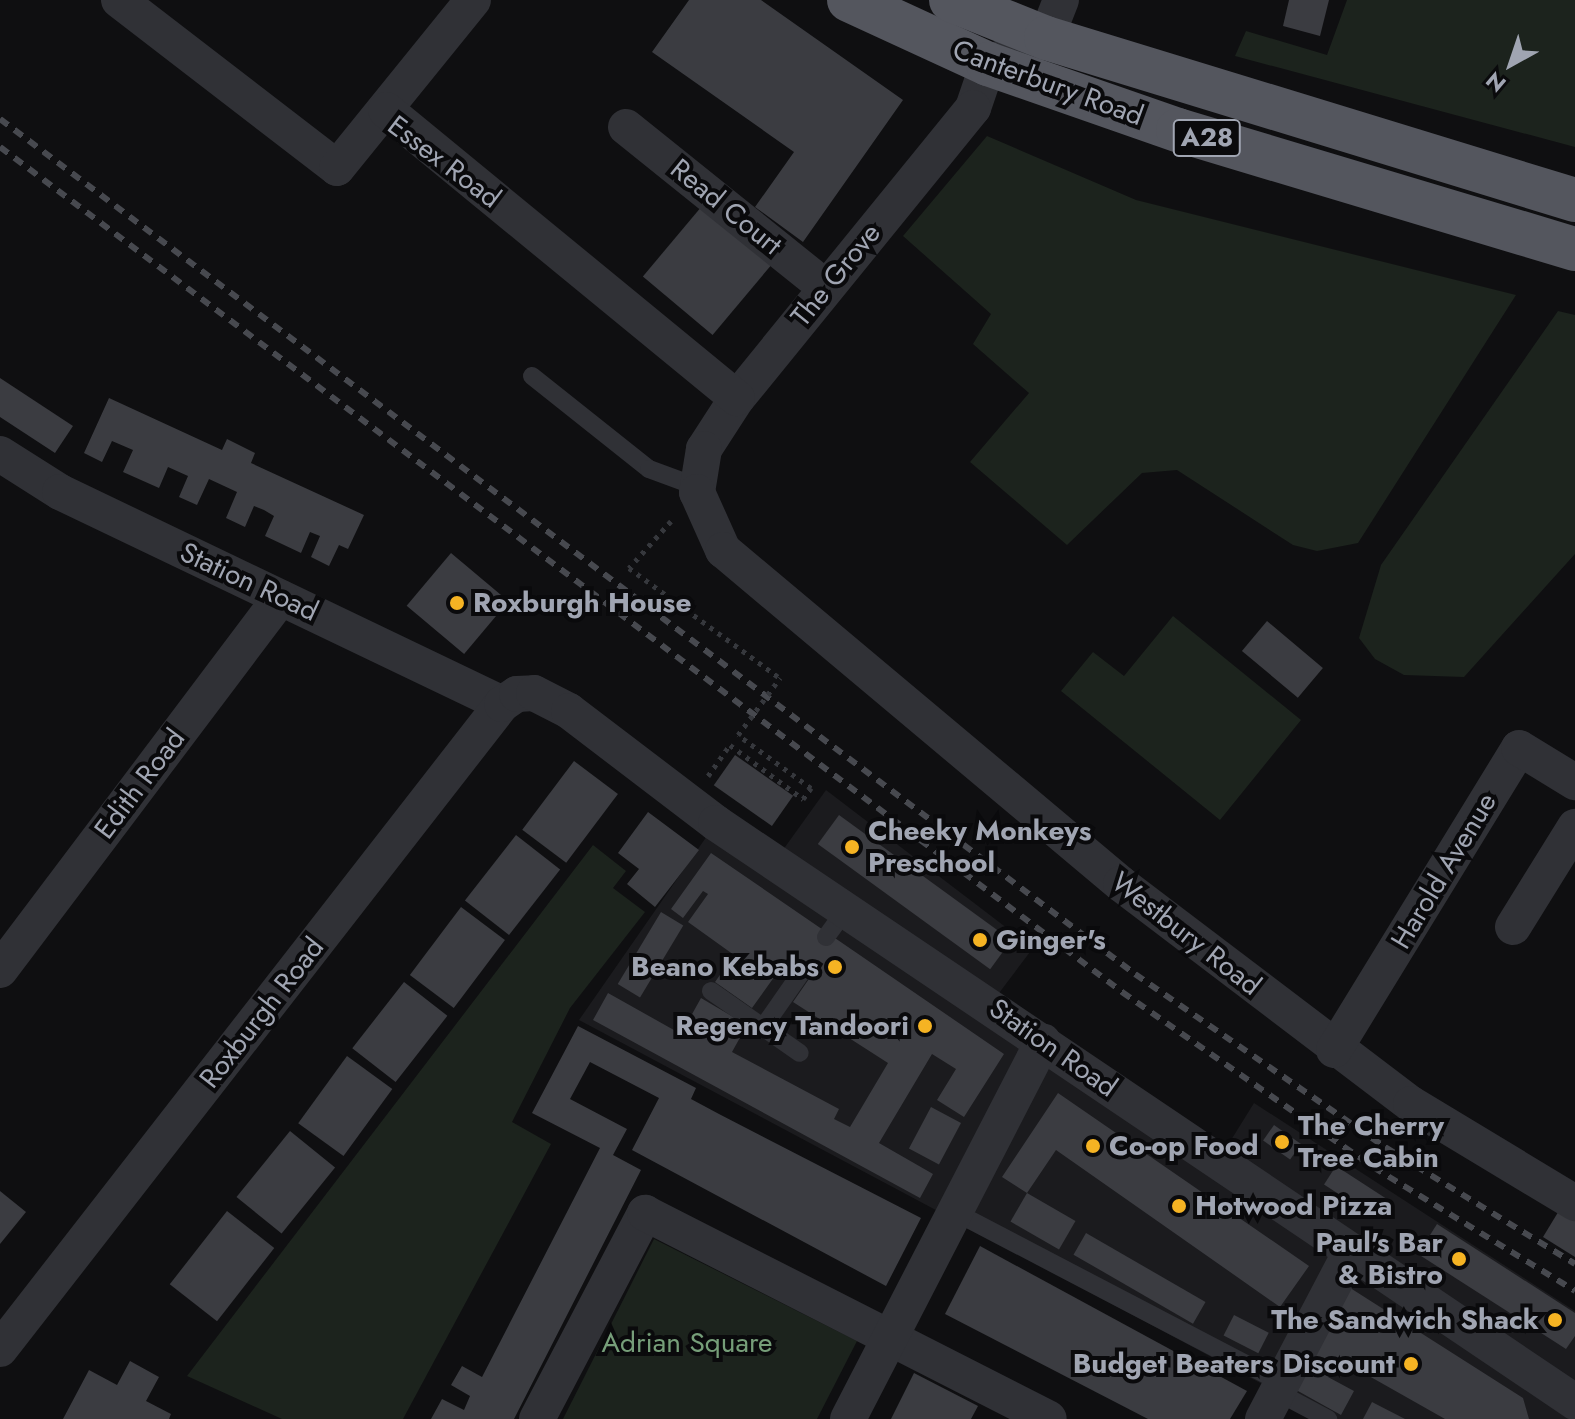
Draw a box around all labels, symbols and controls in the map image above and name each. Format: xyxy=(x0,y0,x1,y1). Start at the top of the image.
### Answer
north arrow xyxy=(1471,24,1551,104)
street label: Canterbury Road xyxy=(948,33,1148,133)
text: N xyxy=(1479,65,1513,100)
street label: Essex Road xyxy=(381,109,507,215)
road number: A28 xyxy=(1171,116,1243,160)
street label: Read Court xyxy=(664,152,788,262)
street label: The Grove xyxy=(784,217,888,333)
street label: Station Road xyxy=(175,535,323,629)
place label: Roxburgh House xyxy=(473,586,691,620)
marker: Roxburgh House xyxy=(448,594,466,612)
street label: Edith Road xyxy=(88,722,192,846)
street label: Harold Avenue xyxy=(1384,787,1504,955)
place label: Cheeky Monkeys Preschool xyxy=(868,814,1091,880)
marker: Cheeky Monkeys Preschool xyxy=(843,838,861,856)
street label: Westbury Road xyxy=(1105,865,1267,1003)
place label: Ginger's xyxy=(996,923,1106,957)
street label: Roxburgh Road xyxy=(193,931,331,1095)
marker: Ginger's xyxy=(971,931,989,949)
place label: Beano Kebabs xyxy=(631,950,819,984)
marker: Beano Kebabs xyxy=(826,958,844,976)
street label: Station Road xyxy=(983,992,1123,1104)
place label: Regency Tandoori xyxy=(675,1009,909,1043)
marker: Regency Tandoori xyxy=(916,1017,934,1035)
place label: The Cherry Tree Cabin xyxy=(1298,1109,1444,1175)
place label: Co-op Food xyxy=(1109,1129,1259,1163)
marker: The Cherry Tree Cabin xyxy=(1273,1133,1291,1151)
marker: Co-op Food xyxy=(1084,1137,1102,1155)
place label: Hotwood Pizza xyxy=(1195,1189,1392,1223)
marker: Hotwood Pizza xyxy=(1170,1197,1188,1215)
place label: Paul's Bar & Bistro xyxy=(1315,1226,1443,1292)
marker: Paul's Bar & Bistro xyxy=(1450,1250,1468,1268)
place label: The Sandwich Shack xyxy=(1271,1303,1539,1337)
marker: The Sandwich Shack xyxy=(1546,1311,1564,1329)
park label: Adrian Square xyxy=(602,1326,772,1360)
place label: Budget Beaters Discount xyxy=(1073,1347,1395,1381)
marker: Budget Beaters Discount xyxy=(1402,1355,1420,1373)

